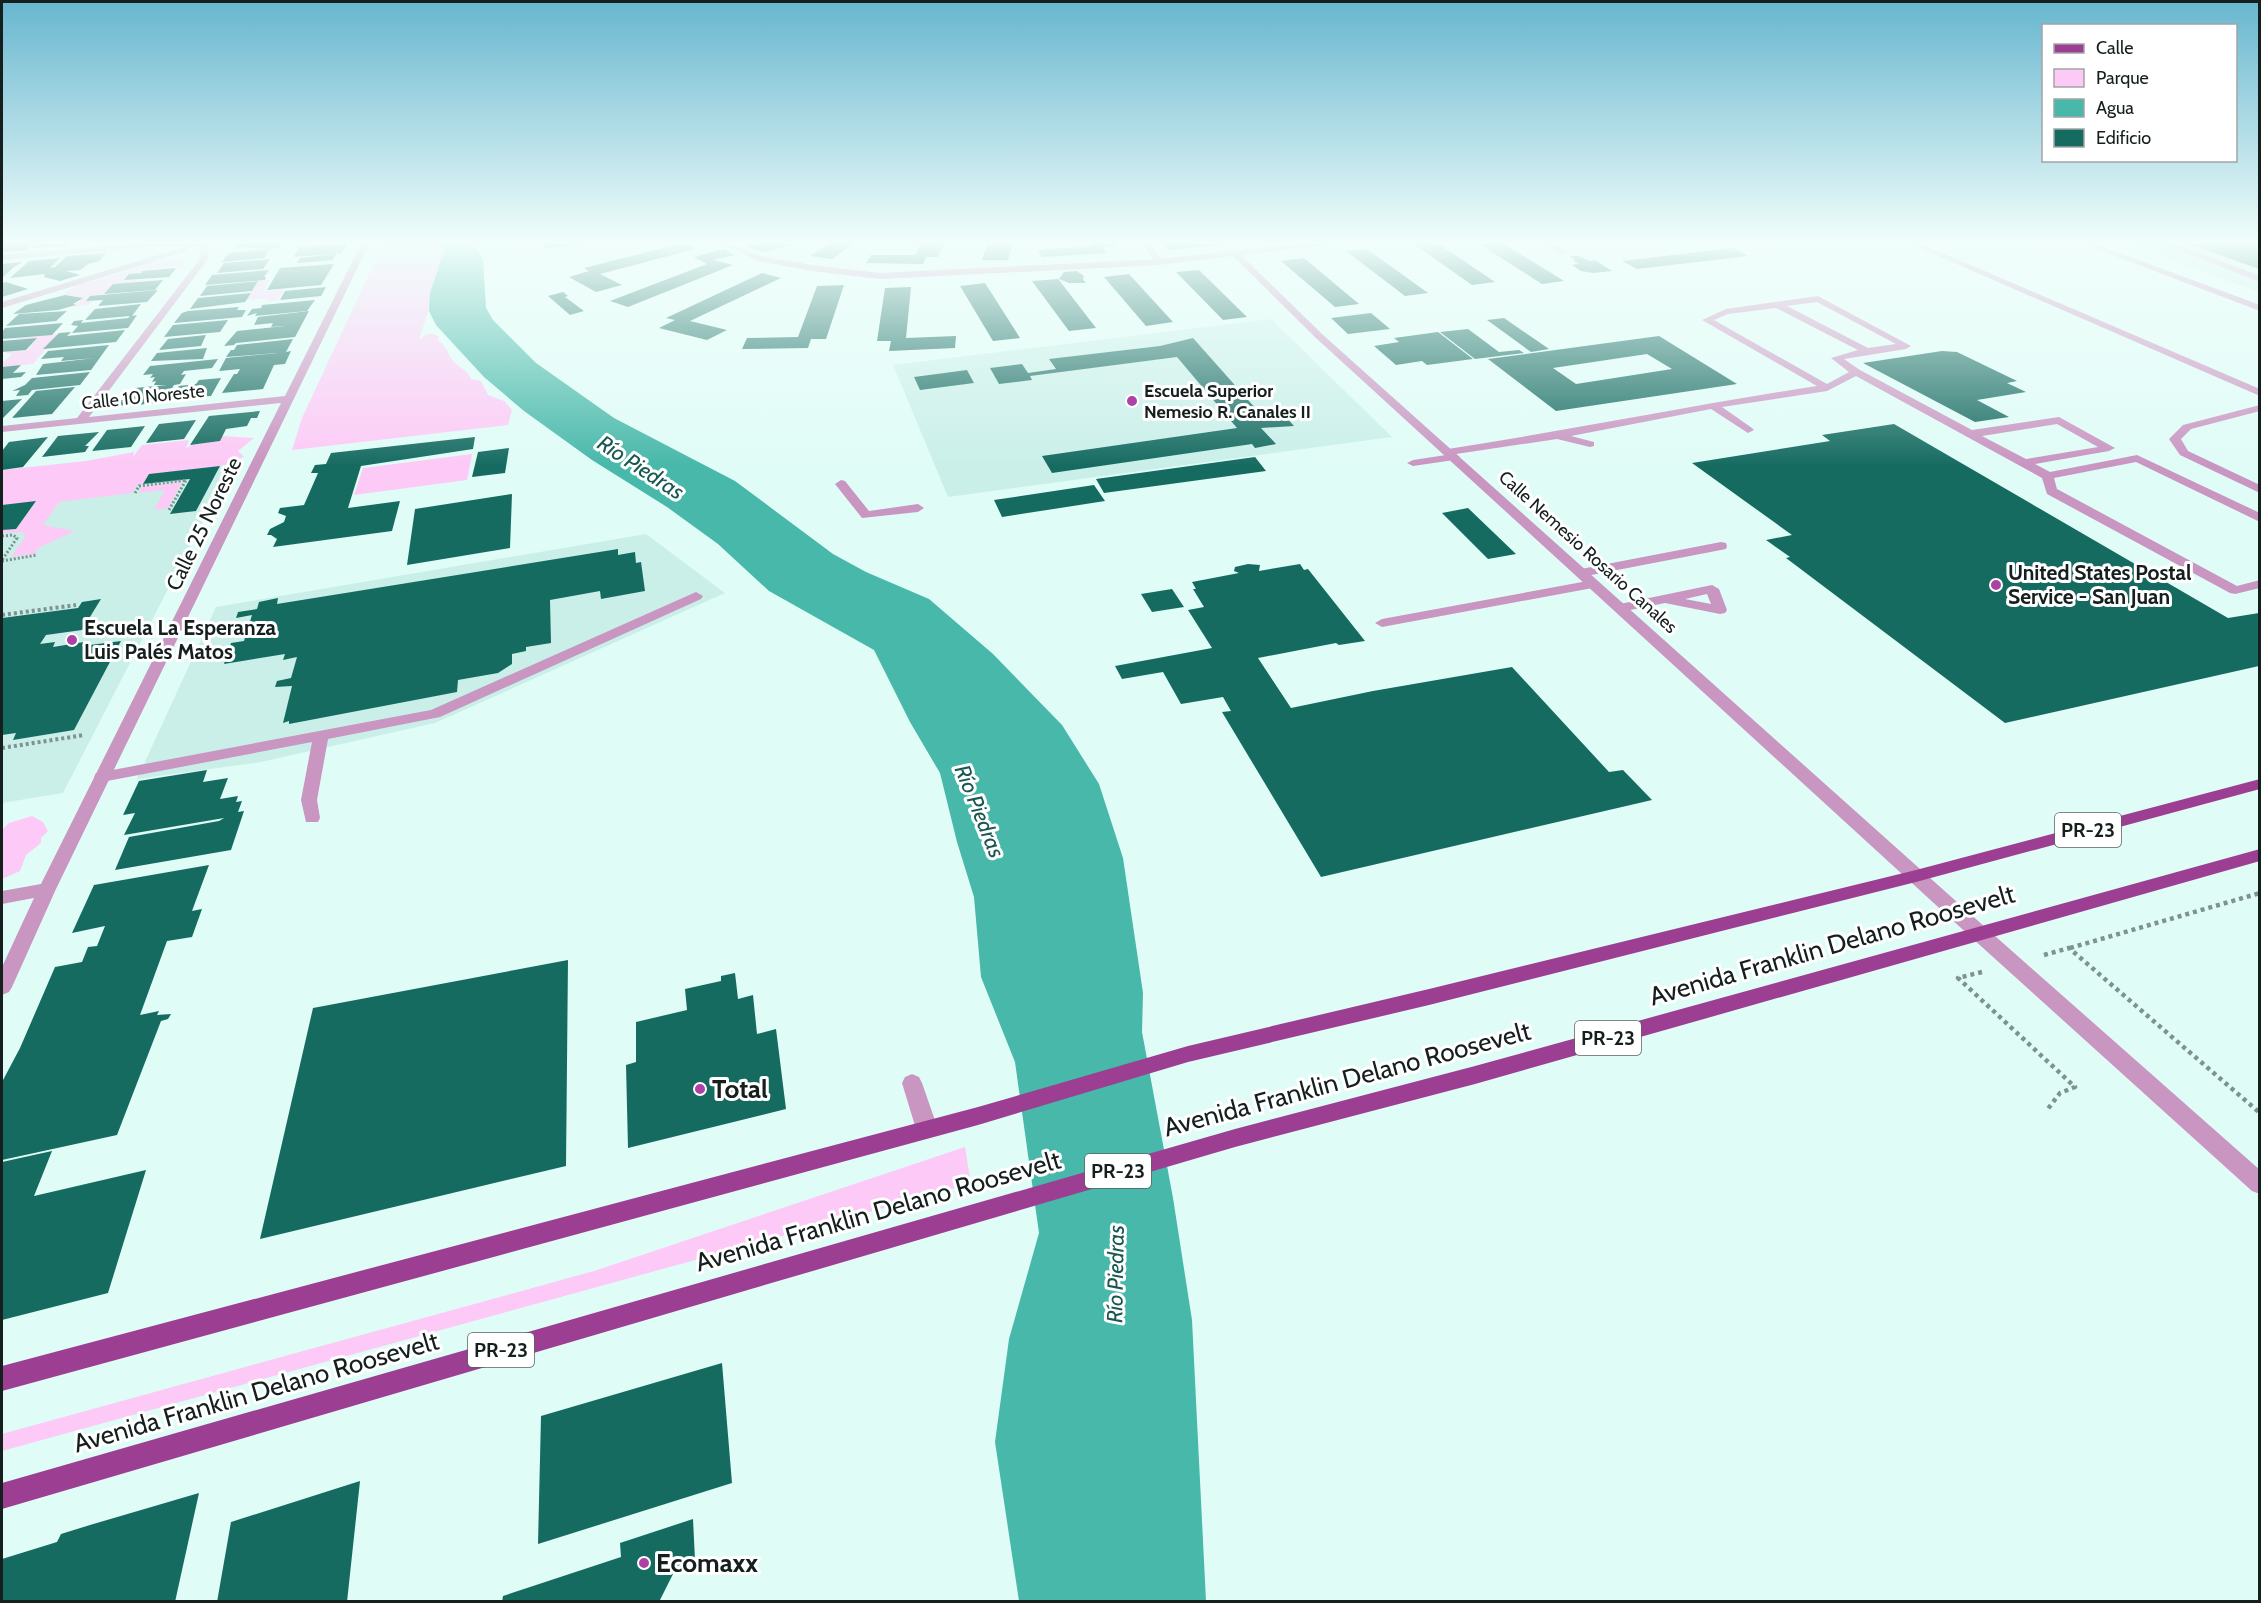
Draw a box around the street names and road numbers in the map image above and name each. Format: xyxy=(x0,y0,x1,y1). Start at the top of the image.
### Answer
street label: Calle 10 Noreste xyxy=(80,380,206,414)
street label: Calle 25 Noreste xyxy=(161,453,247,594)
street label: Calle Nemesio Rosario Canales xyxy=(1494,466,1682,638)
road number: PR-23 xyxy=(2055,813,2121,847)
street label: Avenida Franklin Delano Roosevelt xyxy=(1646,877,2019,1013)
street label: Avenida Franklin Delano Roosevelt xyxy=(1160,1014,1534,1143)
road number: PR-23 xyxy=(1575,1021,1641,1055)
street label: Avenida Franklin Delano Roosevelt xyxy=(692,1143,1065,1279)
road number: PR-23 xyxy=(1085,1154,1151,1188)
street label: Avenida Franklin Delano Roosevelt xyxy=(70,1324,443,1460)
road number: PR-23 xyxy=(468,1333,534,1367)

